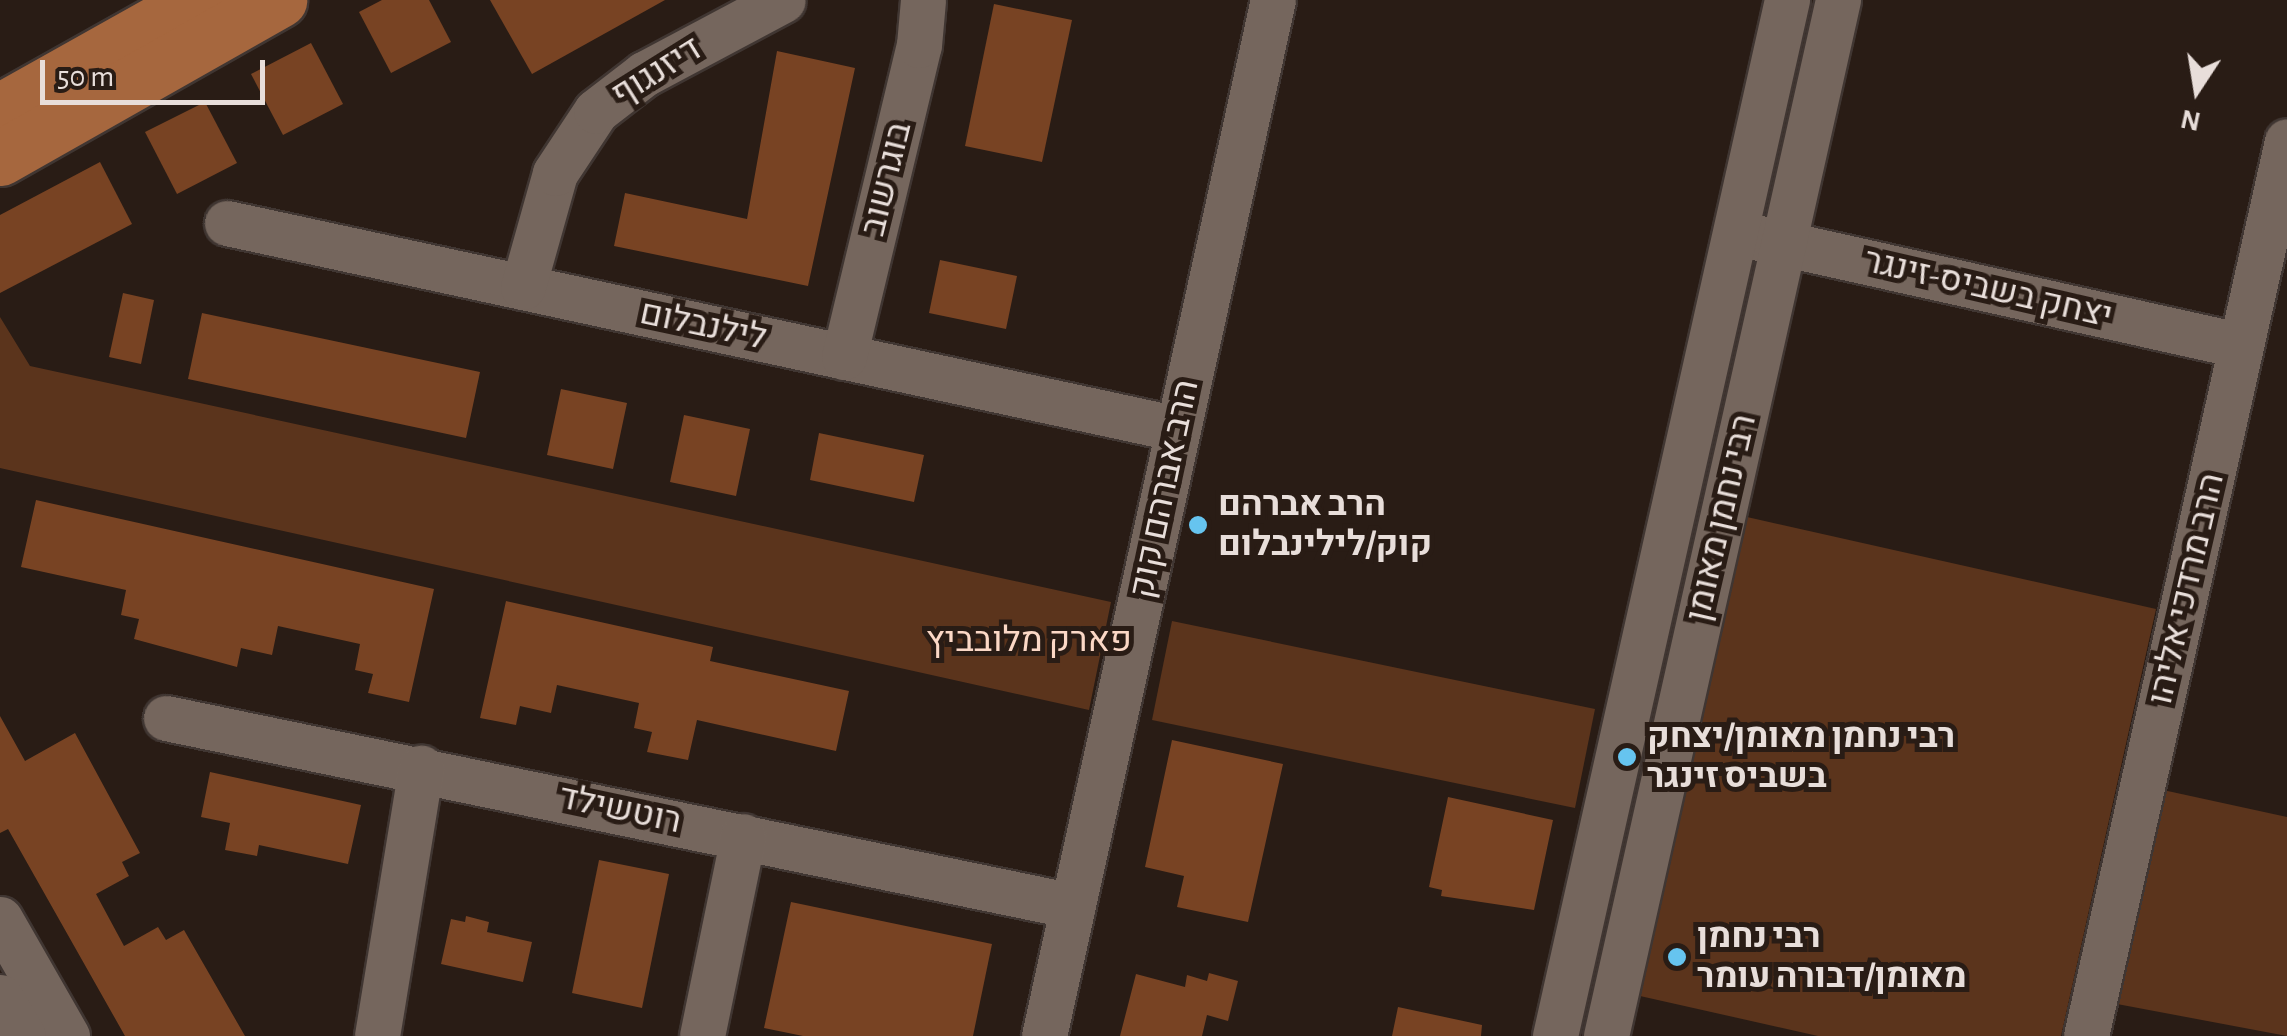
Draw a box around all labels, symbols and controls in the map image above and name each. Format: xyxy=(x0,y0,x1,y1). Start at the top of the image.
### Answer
street label: דיזנגוף xyxy=(604,28,710,116)
scale bar xyxy=(45,40,270,102)
north arrow xyxy=(2147,40,2247,140)
text: 50 m xyxy=(57,62,114,92)
text: N xyxy=(2178,104,2203,135)
street label: בוגרשוב xyxy=(853,118,921,240)
street label: יצחק בשביס-זינגר xyxy=(1860,240,2116,338)
street label: לילנבלום xyxy=(636,292,770,360)
street label: הרב אברהם קוק xyxy=(1121,376,1209,602)
street label: רבי נחמן מאומן xyxy=(1678,410,1766,626)
street label: הרב מרדכי אליהו xyxy=(2140,469,2234,709)
place label: הרב אברהם קוק/לילינבלום xyxy=(1218,484,1432,566)
marker: הרב אברהם קוק/לילינבלום xyxy=(1187,514,1209,536)
park label: פארק מלובביץ xyxy=(926,620,1132,662)
place label: רבי נחמן מאומן/יצחק בשביס זינגר xyxy=(1647,716,1955,798)
marker: רבי נחמן מאומן/יצחק בשביס זינגר xyxy=(1616,746,1638,768)
street label: רוטשילד xyxy=(555,777,685,843)
place label: רבי נחמן מאומן/דבורה עומר xyxy=(1697,916,1967,998)
marker: רבי נחמן מאומן/דבורה עומר xyxy=(1666,946,1688,968)

